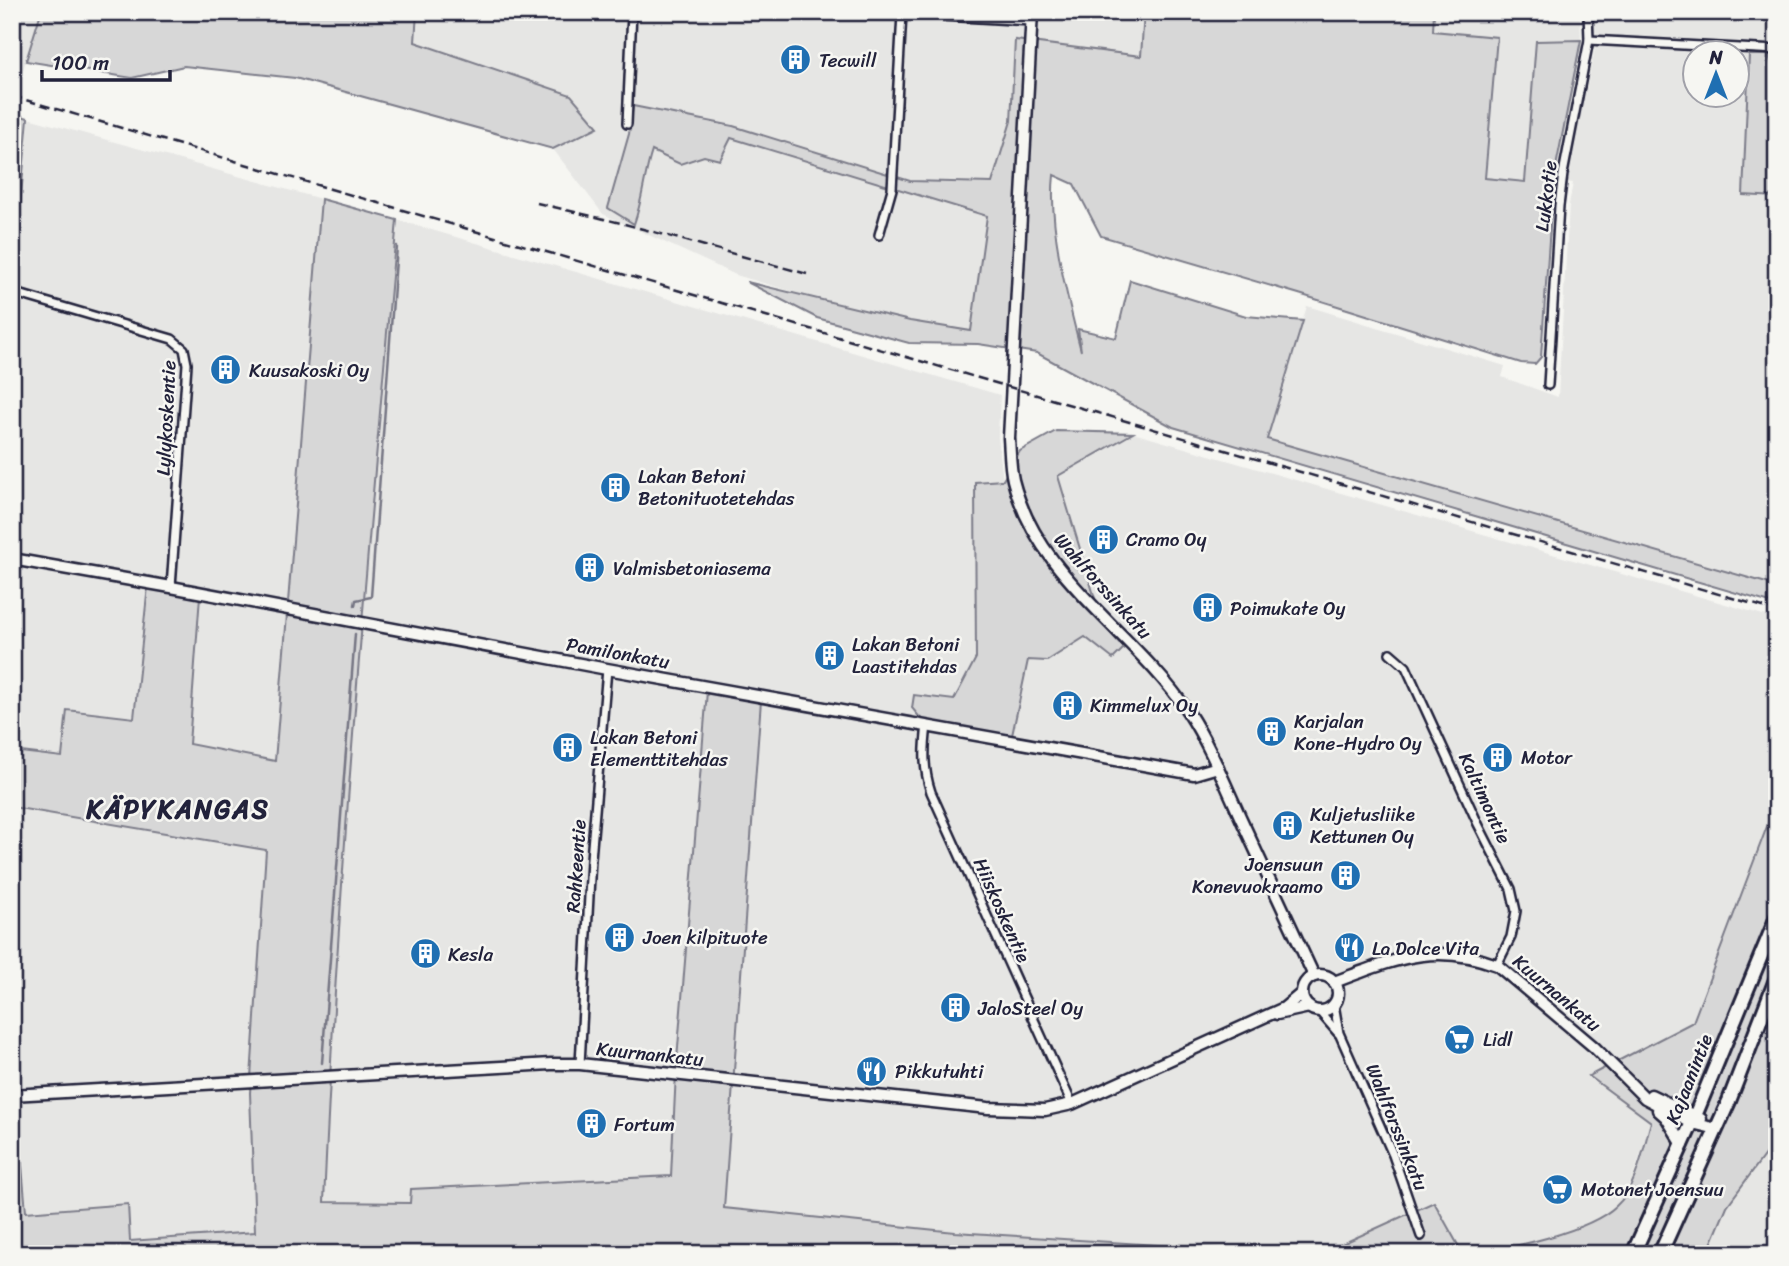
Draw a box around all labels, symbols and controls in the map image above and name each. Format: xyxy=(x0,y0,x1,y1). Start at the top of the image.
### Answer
scale bar xyxy=(42,38,170,82)
north arrow xyxy=(1680,38,1750,108)
text: N xyxy=(1708,41,1723,74)
building icon: Tecwill xyxy=(779,43,813,77)
text: 100 m xyxy=(52,44,109,82)
place label: Tecwill xyxy=(819,44,877,77)
street label: Lukkotie xyxy=(1525,158,1567,233)
building icon: Kuusakoski Oy xyxy=(209,353,243,387)
place label: Kuusakoski Oy xyxy=(249,354,369,387)
street label: Lylykoskentie xyxy=(146,359,186,477)
place label: Lakan Betoni Betonituotetehdas xyxy=(638,460,795,515)
building icon: Lakan Betoni Betonituotetehdas xyxy=(598,470,632,504)
building icon: Cramo Oy xyxy=(1086,522,1120,556)
place label: Cramo Oy xyxy=(1126,523,1207,556)
street label: Wahlforssinkatu xyxy=(1046,525,1160,647)
building icon: Valmisbetoniasema xyxy=(573,551,607,585)
place label: Valmisbetoniasema xyxy=(613,552,771,585)
building icon: Poimukate Oy xyxy=(1190,591,1224,625)
place label: Poimukate Oy xyxy=(1230,592,1346,625)
street label: Pamilonkatu xyxy=(564,628,672,678)
place label: Lakan Betoni Laastitehdas xyxy=(852,628,960,683)
building icon: Lakan Betoni Laastitehdas xyxy=(812,638,846,672)
building icon: Kimmelux Oy xyxy=(1050,688,1084,722)
place label: Kimmelux Oy xyxy=(1090,689,1198,722)
place label: Karjalan Kone-Hydro Oy xyxy=(1294,705,1422,760)
building icon: Karjalan Kone-Hydro Oy xyxy=(1254,715,1288,749)
place label: Lakan Betoni Elementtitehdas xyxy=(590,721,728,776)
building icon: Lakan Betoni Elementtitehdas xyxy=(550,731,584,765)
building icon: Motor xyxy=(1481,740,1515,774)
place label: Motor xyxy=(1521,741,1573,774)
street label: Kaltimontie xyxy=(1449,747,1521,849)
district label: KÄPYKANGAS xyxy=(85,786,270,832)
place label: Kuljetusliike Kettunen Oy xyxy=(1310,798,1415,853)
building icon: Kuljetusliike Kettunen Oy xyxy=(1270,808,1304,842)
street label: Rahkeentie xyxy=(556,818,596,914)
place label: Joensuun Konevuokraamo xyxy=(1192,848,1323,903)
street label: Hiiskoskentie xyxy=(964,852,1040,968)
building icon: Joensuun Konevuokraamo xyxy=(1329,858,1363,892)
building icon: Joen kilpituote xyxy=(603,920,637,954)
place label: Joen kilpituote xyxy=(642,921,768,954)
restaurant icon: La Dolce Vita xyxy=(1332,931,1366,965)
place label: La Dolce Vita xyxy=(1372,932,1479,965)
building icon: Kesla xyxy=(408,937,442,971)
place label: Kesla xyxy=(448,938,493,971)
street label: Kuurnankatu xyxy=(1505,946,1609,1040)
building icon: JaloSteel Oy xyxy=(938,991,972,1025)
place label: JaloSteel Oy xyxy=(977,992,1083,1025)
supermarket icon: Lidl xyxy=(1443,1022,1477,1056)
place label: Lidl xyxy=(1483,1023,1513,1056)
street label: Kajaanintie xyxy=(1656,1029,1722,1129)
street label: Kuurnankatu xyxy=(595,1032,705,1076)
restaurant icon: Pikkutuhti xyxy=(855,1054,889,1088)
place label: Pikkutuhti xyxy=(895,1055,984,1088)
street label: Wahlforssinkatu xyxy=(1356,1058,1438,1196)
building icon: Fortum xyxy=(574,1107,608,1141)
place label: Fortum xyxy=(614,1108,675,1141)
supermarket icon: Motonet Joensuu xyxy=(1541,1172,1575,1206)
place label: Motonet Joensuu xyxy=(1581,1173,1724,1206)

